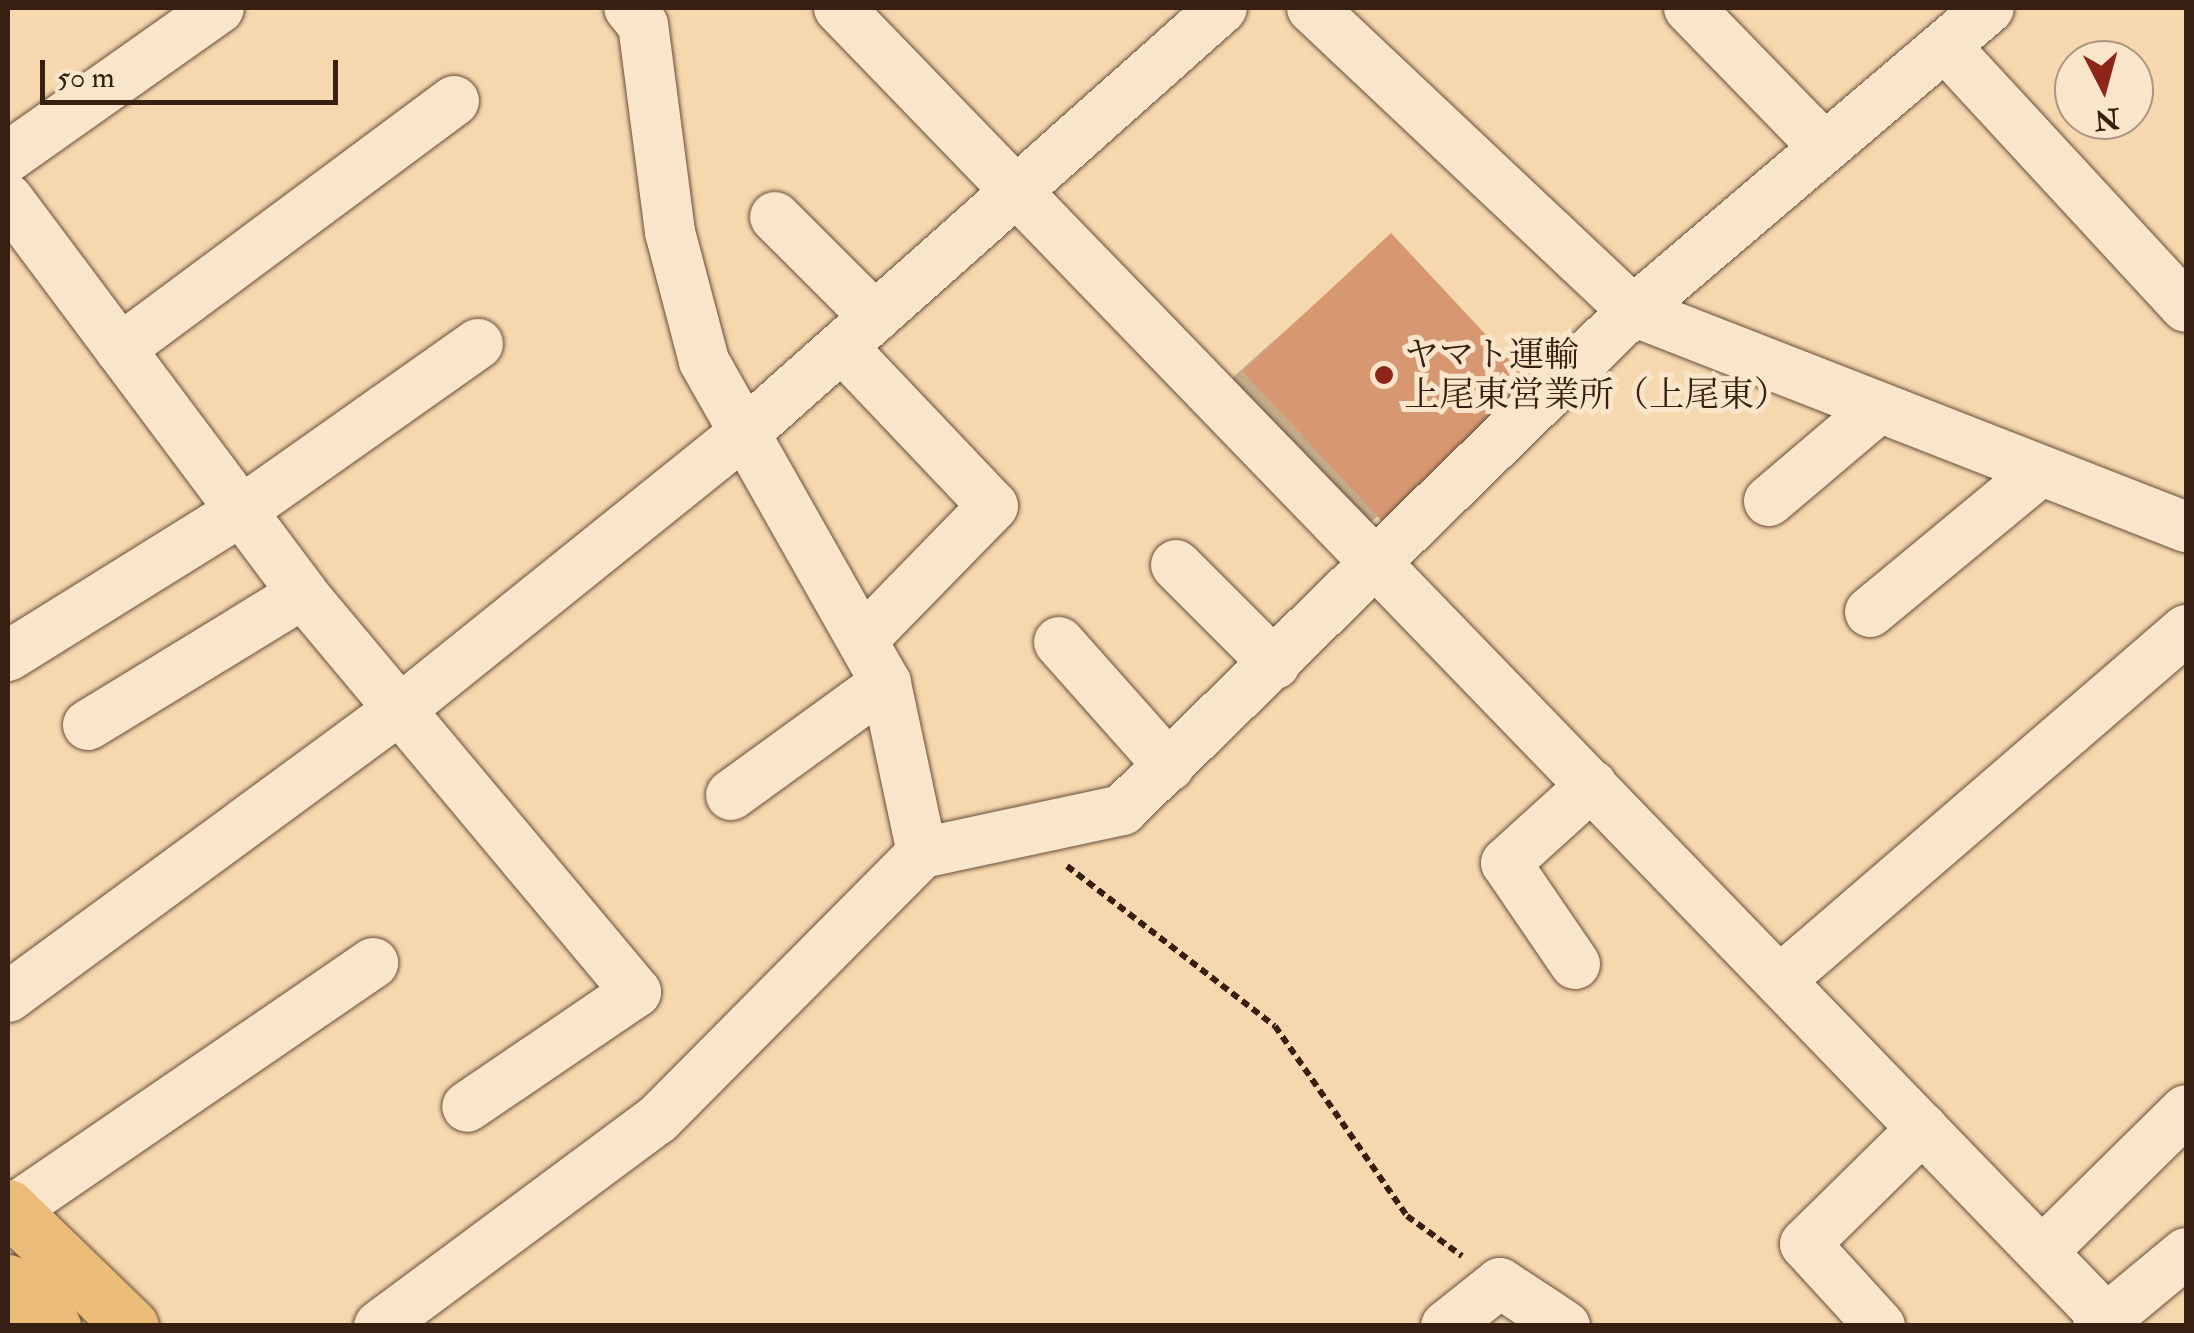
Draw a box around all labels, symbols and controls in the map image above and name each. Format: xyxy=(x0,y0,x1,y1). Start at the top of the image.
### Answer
scale bar xyxy=(45,40,342,102)
north arrow xyxy=(2054,40,2154,140)
text: 50 m xyxy=(57,59,115,96)
text: N xyxy=(2093,100,2121,137)
place label: ヤマト運輸 上尾東営業所（上尾東） xyxy=(1404,334,1789,416)
marker: ヤマト運輸 上尾東営業所（上尾東） xyxy=(1373,364,1395,386)

